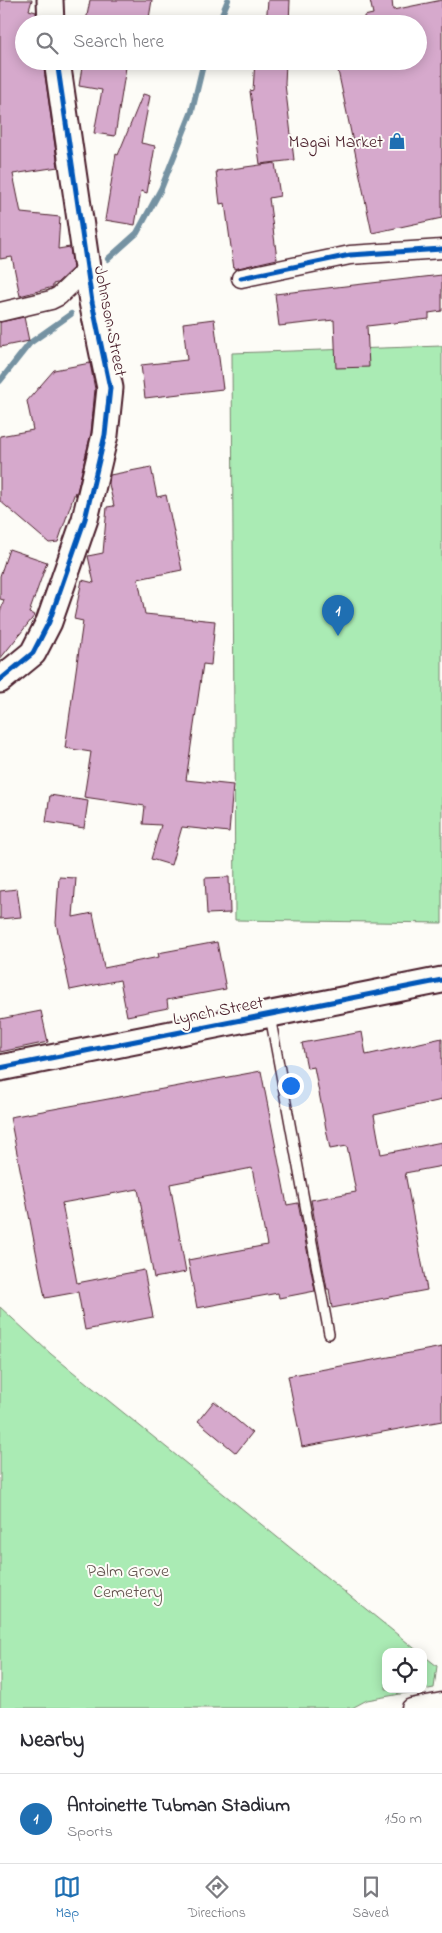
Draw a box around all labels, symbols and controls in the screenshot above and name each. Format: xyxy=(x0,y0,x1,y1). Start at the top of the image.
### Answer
search box xyxy=(15,15,427,70)
icon: search xyxy=(33,29,61,57)
text: Search here xyxy=(73,29,164,56)
place label: Magai Market xyxy=(289,130,383,157)
shop icon: Magai Market xyxy=(387,131,407,151)
street label: Johnson Street xyxy=(86,264,133,379)
pin: 1 xyxy=(322,595,354,636)
street label: Lynch Street xyxy=(171,990,266,1033)
your location xyxy=(278,1073,304,1099)
park label: Palm Grove Cemetery xyxy=(87,1559,170,1606)
map controls xyxy=(382,1648,427,1693)
button: locate xyxy=(382,1648,427,1693)
text: Nearby xyxy=(20,1726,84,1756)
text: Antoinette Tubman Stadium xyxy=(67,1793,290,1820)
text: 1 xyxy=(33,1807,39,1831)
text: 150 m xyxy=(384,1807,422,1831)
text: Sports xyxy=(67,1820,113,1844)
tab: Map xyxy=(53,1873,81,1924)
tab: Directions xyxy=(188,1873,246,1924)
tab: Saved xyxy=(352,1873,389,1924)

